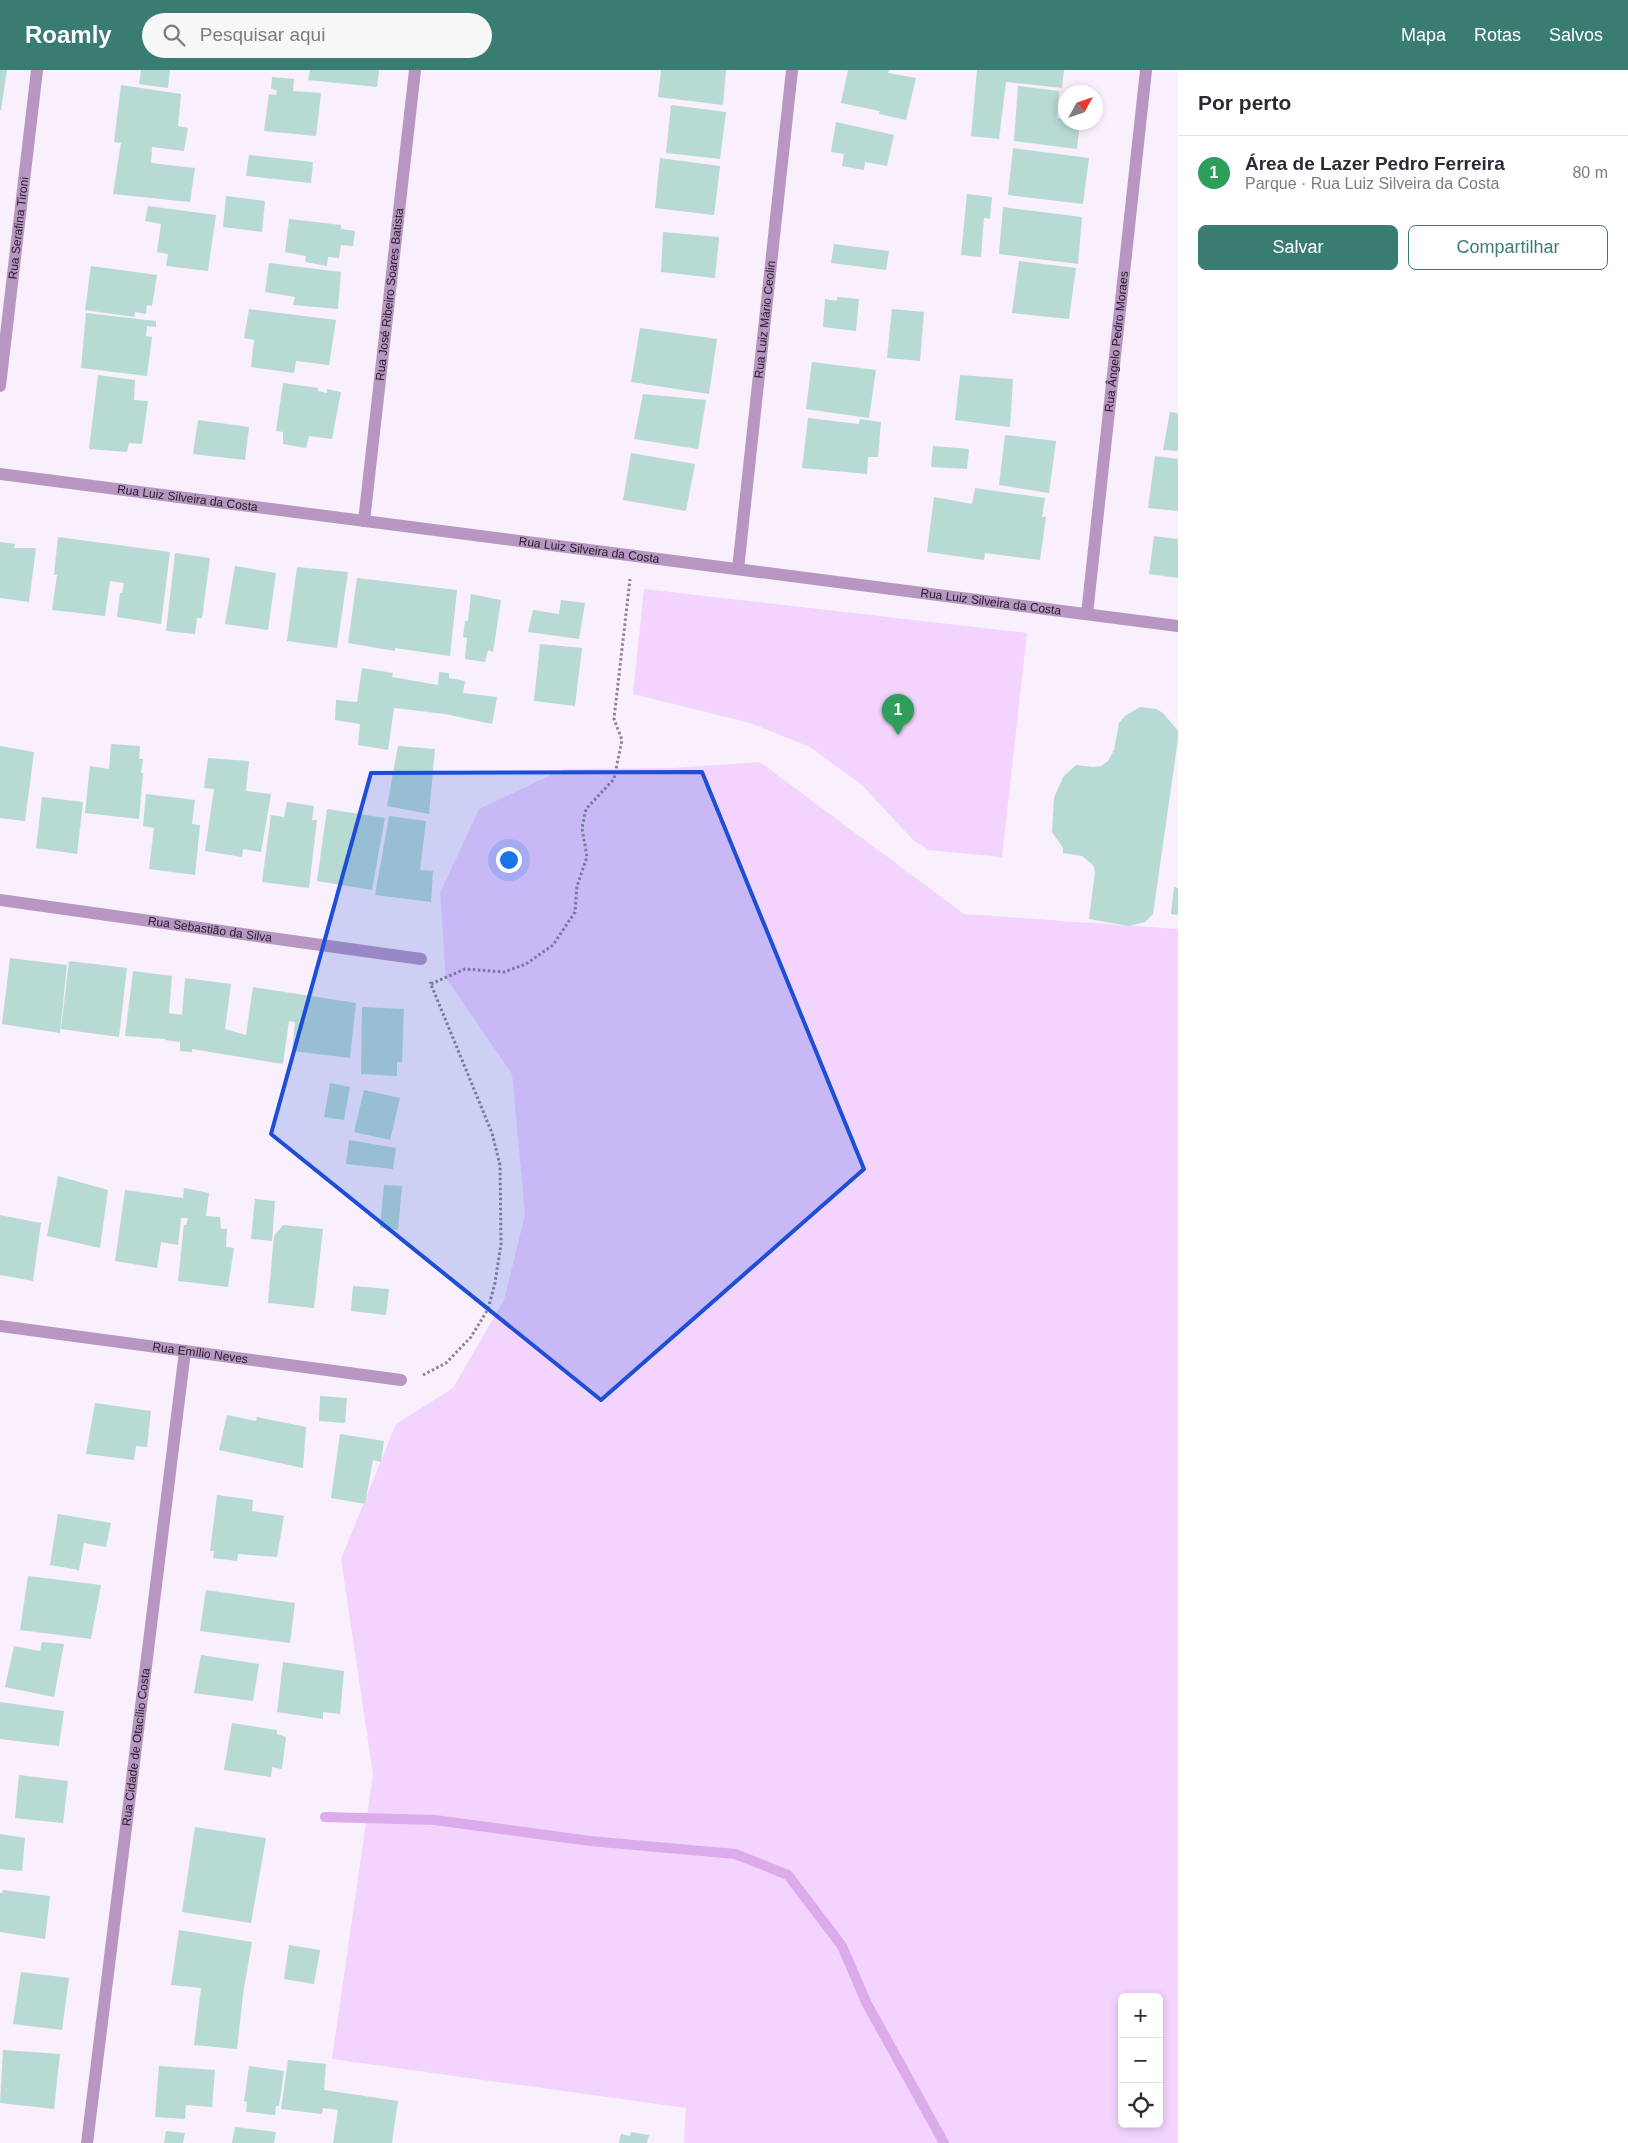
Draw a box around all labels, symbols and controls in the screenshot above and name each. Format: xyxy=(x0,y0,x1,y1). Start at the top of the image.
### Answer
search box xyxy=(142,13,492,58)
text: Roamly xyxy=(25,21,112,48)
icon: search xyxy=(160,21,188,49)
text: Pesquisar aqui xyxy=(200,24,325,45)
text: Mapa xyxy=(1401,25,1446,45)
text: Rotas xyxy=(1474,25,1521,45)
text: Salvos xyxy=(1549,25,1603,45)
north arrow xyxy=(1058,85,1103,130)
text: Por perto xyxy=(1198,91,1291,114)
text: Área de Lazer Pedro Ferreira xyxy=(1245,153,1505,174)
text: 1 xyxy=(1210,164,1218,181)
text: 80 m xyxy=(1572,164,1608,181)
text: Parque · Rua Luiz Silveira da Costa xyxy=(1245,175,1499,192)
street label: Rua Serafina Tironi xyxy=(6,176,31,280)
street label: Rua José Ribeiro Soares Batista xyxy=(373,207,406,382)
button: Salvar xyxy=(1198,225,1398,270)
button: Compartilhar xyxy=(1408,225,1608,270)
street label: Rua Luiz Mário Ceolin xyxy=(752,260,778,379)
street label: Rua Ângelo Pedro Moraes xyxy=(1102,270,1131,413)
street label: Rua Luiz Silveira da Costa xyxy=(116,482,259,514)
street label: Rua Luiz Silveira da Costa xyxy=(518,534,661,566)
street label: Rua Luiz Silveira da Costa xyxy=(920,586,1062,618)
pin: 1 xyxy=(882,694,914,735)
your location xyxy=(496,847,522,873)
street label: Rua Sebastião da Silva xyxy=(147,914,273,945)
street label: Rua Emílio Neves xyxy=(152,1340,249,1366)
street label: Rua Cidade de Otacílio Costa xyxy=(119,1667,153,1827)
map controls xyxy=(1118,1993,1163,2128)
button: + xyxy=(1118,1993,1163,2038)
button: − xyxy=(1118,2038,1163,2083)
button: locate xyxy=(1118,2083,1163,2128)

